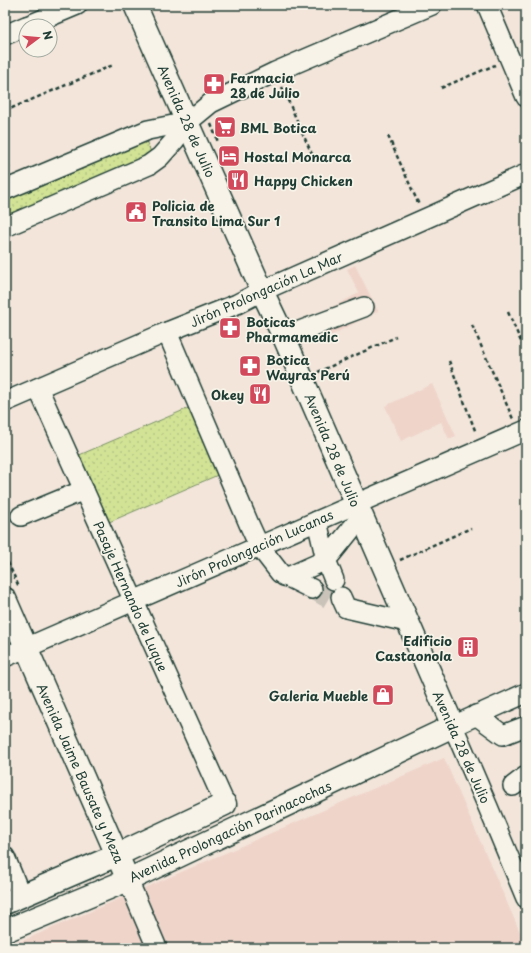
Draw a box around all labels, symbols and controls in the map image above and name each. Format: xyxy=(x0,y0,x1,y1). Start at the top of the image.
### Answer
north arrow xyxy=(18,18,58,58)
text: N xyxy=(39,29,58,42)
street label: Avenida 28 de Julio xyxy=(154,62,220,180)
place label: Farmacia 28 de Julio xyxy=(230,68,300,102)
pharmacy icon: Farmacia 28 de Julio xyxy=(201,71,227,97)
supermarket icon: BML Botica xyxy=(212,114,238,140)
place label: BML Botica xyxy=(240,118,316,137)
hotel icon: Hostal Monarca xyxy=(216,143,242,169)
place label: Hostal Monarca xyxy=(244,147,351,166)
restaurant icon: Happy Chicken xyxy=(225,167,251,193)
place label: Happy Chicken xyxy=(254,171,353,190)
place label: Policia de Transito Lima Sur 1 xyxy=(152,196,280,230)
public building icon: Policia de Transito Lima Sur 1 xyxy=(123,199,149,225)
street label: Jirón Prolongación La Mar xyxy=(187,247,346,331)
place label: Boticas Pharmamedic xyxy=(246,312,339,346)
pharmacy icon: Boticas Pharmamedic xyxy=(217,315,243,341)
place label: Botica Wayras Perú xyxy=(266,350,350,384)
pharmacy icon: Botica Wayras Perú xyxy=(237,353,263,379)
restaurant icon: Okey xyxy=(247,381,273,407)
place label: Okey xyxy=(211,385,244,404)
street label: Avenida 28 de Julio xyxy=(301,390,365,510)
street label: Jirón Prolongación Lucanas xyxy=(172,504,336,592)
street label: Pasaje Hernando de Luque xyxy=(89,518,173,675)
place label: Edificio Castaonola xyxy=(375,631,452,665)
building icon: Edificio Castaonola xyxy=(455,634,481,660)
street label: Avenida Jaime Bausate y Meza xyxy=(33,680,130,867)
shop icon: Galeria Mueble xyxy=(370,682,396,708)
place label: Galeria Mueble xyxy=(269,686,368,705)
street label: Avenida 28 de Julio xyxy=(429,688,495,806)
street label: Avenida Prolongación Parinacochas xyxy=(126,776,334,886)

